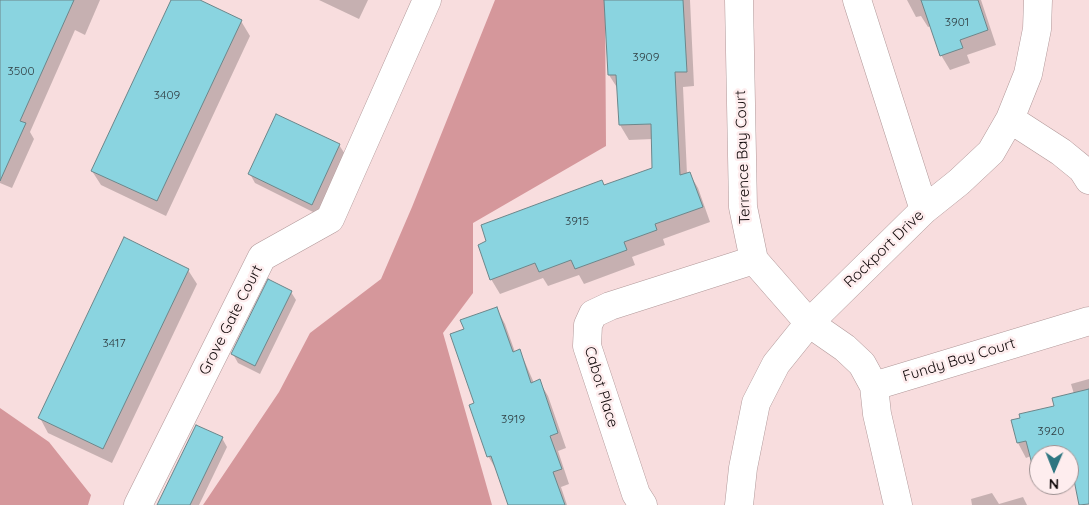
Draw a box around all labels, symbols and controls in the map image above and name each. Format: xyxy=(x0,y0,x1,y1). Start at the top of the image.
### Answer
house number: 3901 xyxy=(945,15,969,29)
house number: 3909 xyxy=(633,50,659,64)
house number: 3500 xyxy=(7,64,35,78)
house number: 3409 xyxy=(154,88,180,102)
street label: Terrence Bay Court xyxy=(732,90,754,224)
street label: Rockport Drive xyxy=(840,206,928,292)
house number: 3915 xyxy=(565,214,589,228)
street label: Grove Gate Court xyxy=(196,262,266,378)
street label: Fundy Bay Court xyxy=(900,334,1018,386)
house number: 3417 xyxy=(102,336,126,350)
street label: Cabot Place xyxy=(580,344,622,430)
house number: 3919 xyxy=(501,412,525,426)
house number: 3920 xyxy=(1038,424,1064,438)
north arrow xyxy=(1029,445,1079,495)
text: N xyxy=(1048,475,1059,493)

